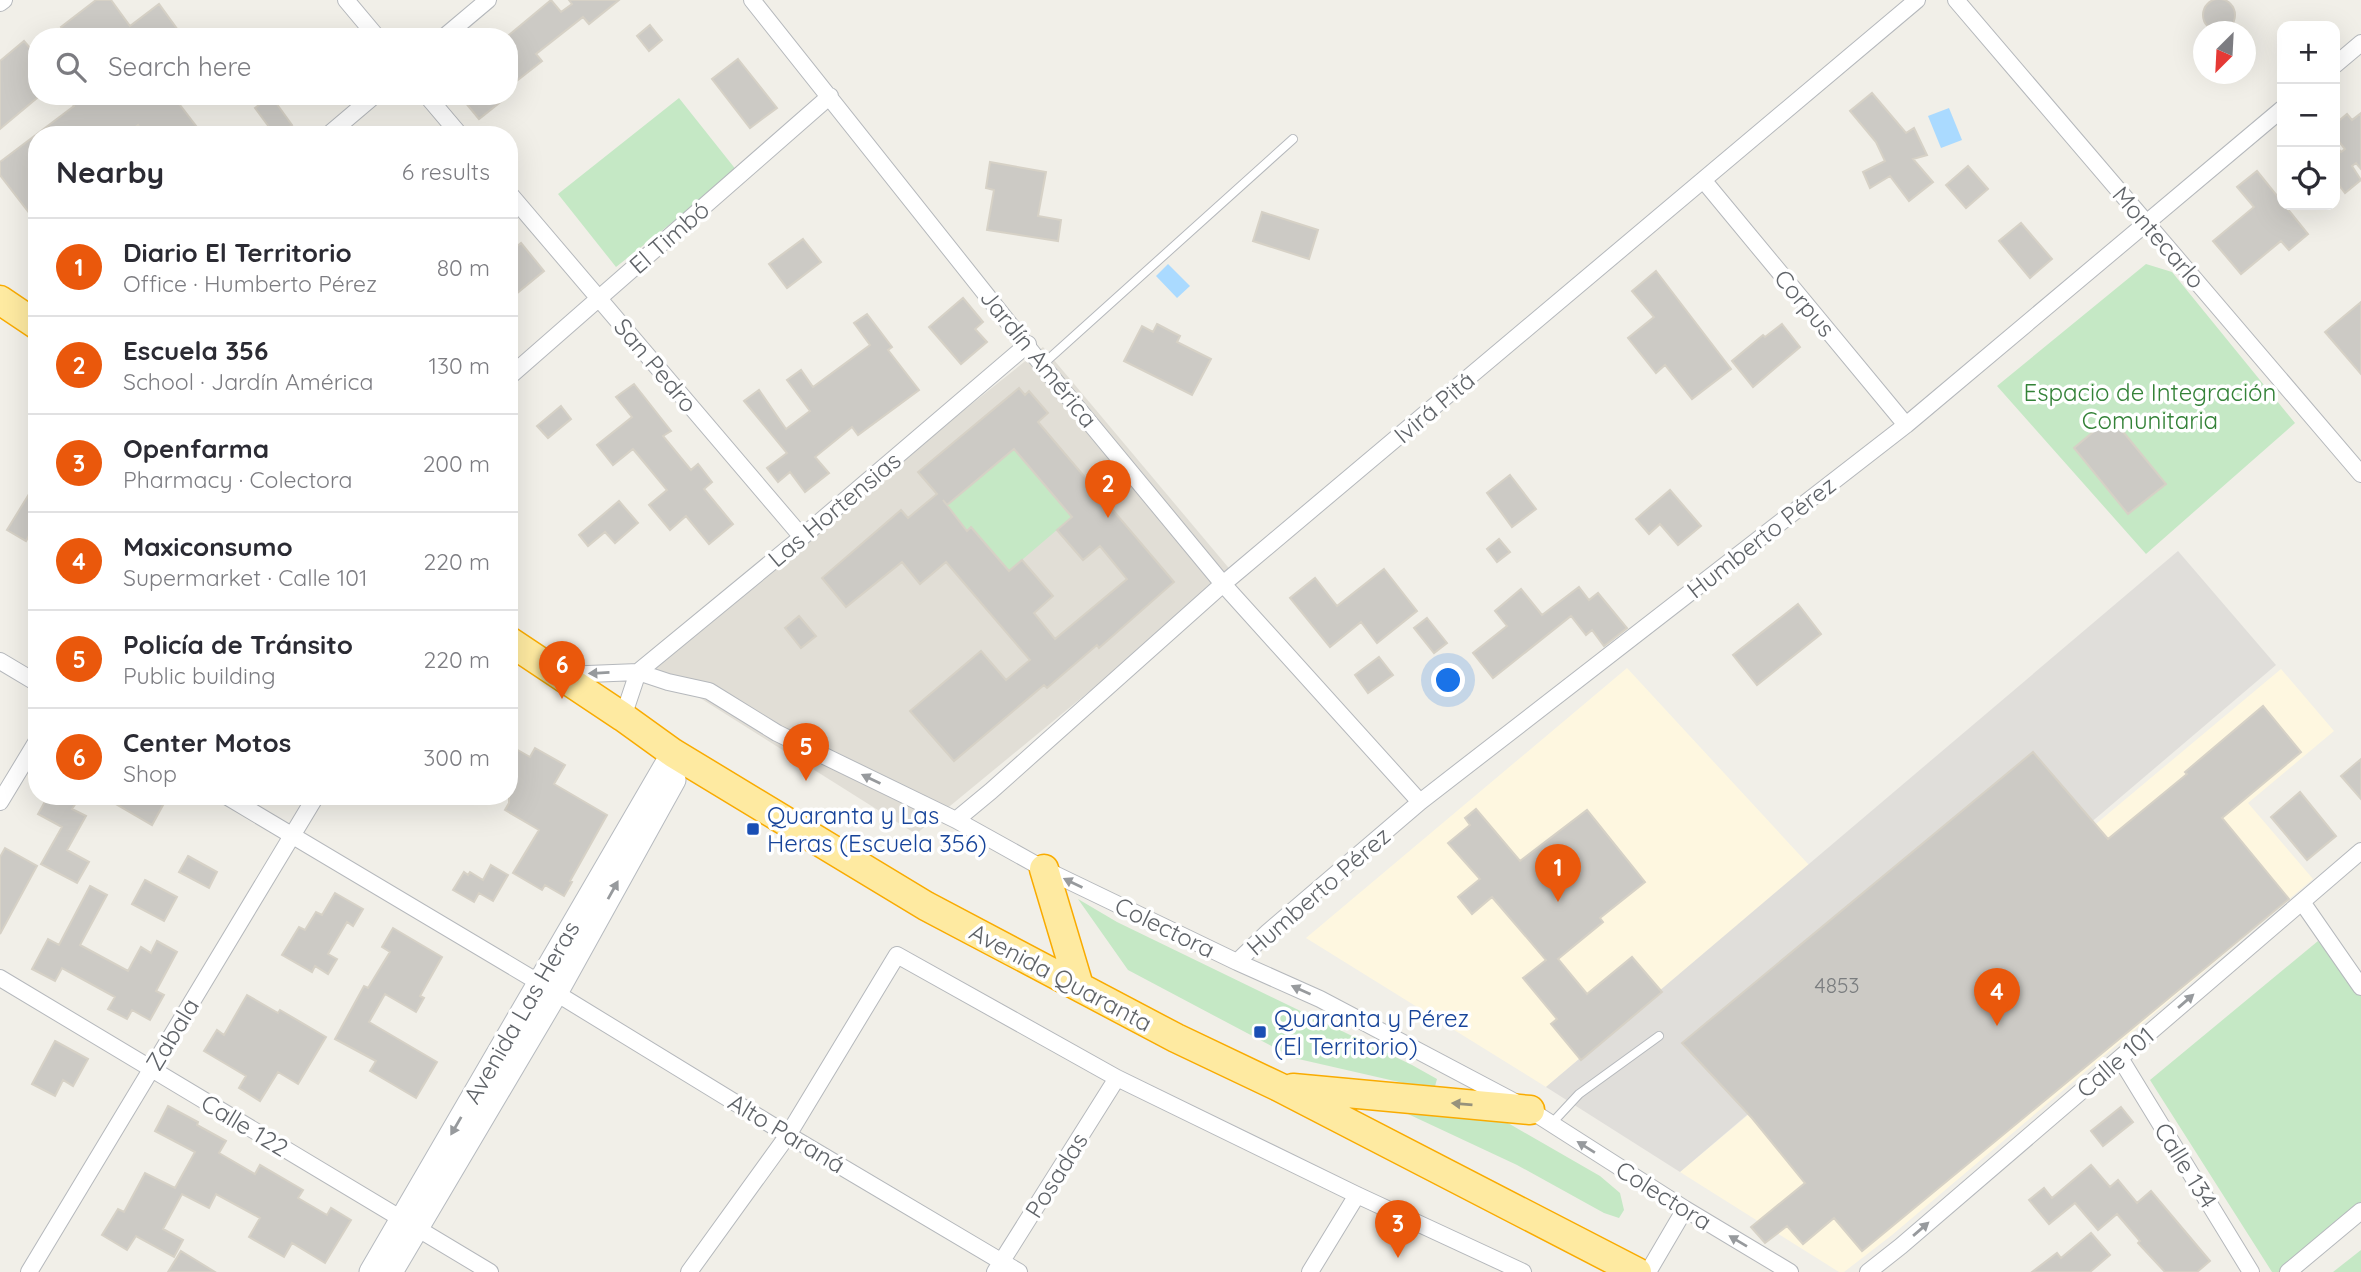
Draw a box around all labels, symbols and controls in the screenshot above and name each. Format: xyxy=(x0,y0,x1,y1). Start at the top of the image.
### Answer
north arrow xyxy=(2193,21,2256,84)
map controls xyxy=(2277,21,2340,210)
button: + xyxy=(2277,21,2340,84)
search box xyxy=(28,28,518,105)
icon: search xyxy=(52,48,90,86)
text: Search here xyxy=(108,50,252,83)
button: − xyxy=(2277,84,2340,147)
button: locate xyxy=(2277,147,2340,210)
text: Nearby xyxy=(56,153,164,191)
text: 6 results xyxy=(402,157,490,186)
street label: Montecarlo xyxy=(2106,180,2212,294)
street label: El Timbó xyxy=(623,194,715,280)
text: Diario El Territorio xyxy=(123,236,352,269)
text: 1 xyxy=(75,253,83,282)
text: 80 m xyxy=(437,253,490,282)
street label: Corpus xyxy=(1768,263,1842,343)
text: Office · Humberto Pérez xyxy=(123,269,377,298)
street label: Jardín América xyxy=(974,283,1104,433)
street label: San Pedro xyxy=(608,312,704,418)
text: Escuela 356 xyxy=(123,334,268,367)
text: 2 xyxy=(72,351,86,380)
text: 130 m xyxy=(428,351,490,380)
street label: Ivirá Pitá xyxy=(1388,365,1480,449)
text: School · Jardín América xyxy=(123,367,373,396)
park label: Espacio de Integración Comunitaria xyxy=(2024,377,2276,435)
text: Openfarma xyxy=(123,432,269,465)
street label: Las Hortensias xyxy=(762,445,906,573)
text: 3 xyxy=(73,449,85,478)
text: 200 m xyxy=(423,449,490,478)
pin: 2 xyxy=(1085,460,1131,518)
text: Pharmacy · Colectora xyxy=(123,465,352,494)
street label: Humberto Pérez xyxy=(1681,470,1841,604)
text: Maxiconsumo xyxy=(123,530,293,563)
text: 4 xyxy=(72,547,86,576)
text: 220 m xyxy=(424,547,490,576)
text: Supermarket · Calle 101 xyxy=(123,563,368,592)
text: Policía de Tránsito xyxy=(123,628,353,661)
pin: 6 xyxy=(539,641,585,699)
text: 5 xyxy=(72,645,86,674)
text: 220 m xyxy=(424,645,490,674)
text: Public building xyxy=(123,661,276,690)
your location xyxy=(1431,663,1465,697)
one-way arrow xyxy=(588,668,610,679)
pin: 5 xyxy=(783,723,829,781)
text: Center Motos xyxy=(123,726,291,759)
text: 6 xyxy=(73,743,85,772)
text: 300 m xyxy=(423,743,490,772)
text: Shop xyxy=(123,759,177,788)
one-way arrow xyxy=(861,773,881,785)
place label: Quaranta y Las Heras (Escuela 356) xyxy=(767,800,987,858)
street label: Humberto Pérez xyxy=(1240,820,1396,962)
marker: Quaranta y Las Heras (Escuela 356) xyxy=(745,821,761,837)
pin: 1 xyxy=(1535,844,1581,902)
one-way arrow xyxy=(1063,877,1083,889)
one-way arrow xyxy=(607,881,619,900)
street label: Colectora xyxy=(1110,890,1220,964)
street label: Avenida Las Heras xyxy=(456,915,586,1109)
street label: Avenida Quaranta xyxy=(965,916,1157,1038)
pin: 4 xyxy=(1974,968,2020,1026)
house number: 4853 xyxy=(1815,972,1859,998)
one-way arrow xyxy=(1291,984,1311,996)
street label: Zabala xyxy=(139,992,205,1076)
one-way arrow xyxy=(2178,994,2195,1009)
place label: Quaranta y Pérez (El Territorio) xyxy=(1274,1003,1469,1061)
street label: Calle 101 xyxy=(2070,1020,2160,1104)
marker: Quaranta y Pérez (El Territorio) xyxy=(1252,1024,1268,1040)
street label: Alto Paraná xyxy=(723,1086,851,1180)
street label: Calle 122 xyxy=(196,1087,294,1163)
one-way arrow xyxy=(1451,1098,1473,1109)
one-way arrow xyxy=(450,1117,462,1136)
street label: Calle 134 xyxy=(2148,1117,2224,1213)
street label: Posadas xyxy=(1018,1127,1094,1223)
one-way arrow xyxy=(1577,1140,1596,1153)
street label: Colectora xyxy=(1610,1154,1718,1236)
pin: 3 xyxy=(1375,1200,1421,1258)
one-way arrow xyxy=(1912,1222,1929,1237)
one-way arrow xyxy=(1728,1234,1747,1247)

